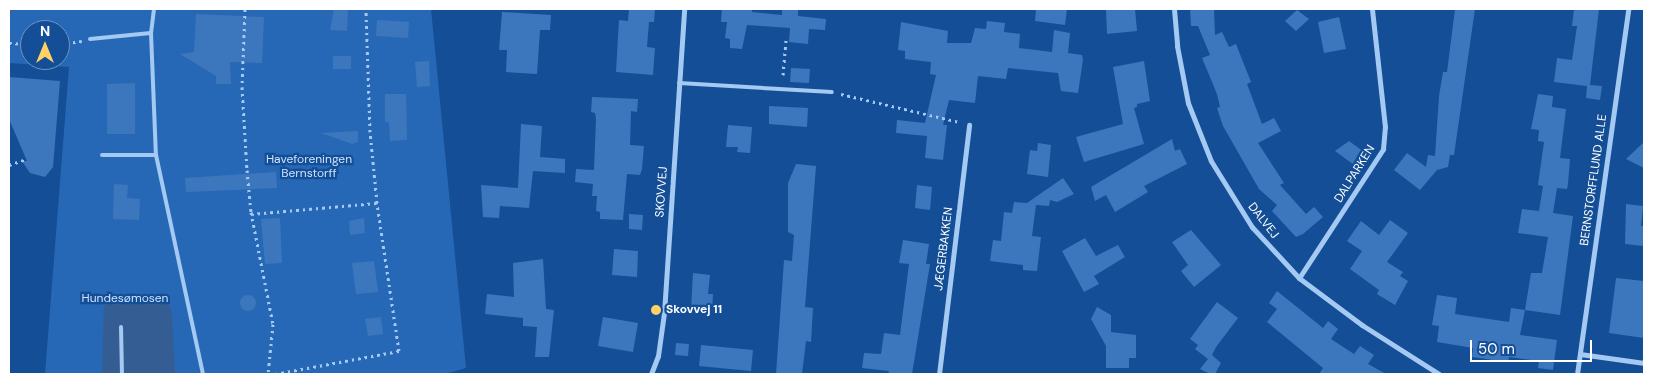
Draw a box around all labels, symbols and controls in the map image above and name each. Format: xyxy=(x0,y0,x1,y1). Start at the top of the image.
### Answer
north arrow xyxy=(20,20,70,70)
text: N xyxy=(40,22,50,40)
street label: BERNSTORFFLUND ALLE xyxy=(1578,113,1610,247)
street label: DALPARKEN xyxy=(1332,143,1378,205)
park label: Haveforeningen Bernstorff xyxy=(266,153,352,181)
street label: SKOVVEJ xyxy=(653,166,671,218)
street label: DALVEJ xyxy=(1245,200,1281,242)
street label: JÆGERBAKKEN xyxy=(932,206,956,292)
park label: Hundesømosen xyxy=(82,292,168,306)
place label: Skovvej 11 xyxy=(666,303,722,317)
marker: Skovvej 11 xyxy=(650,304,662,316)
scale bar xyxy=(1473,330,1596,362)
text: 50 m xyxy=(1478,339,1515,359)

